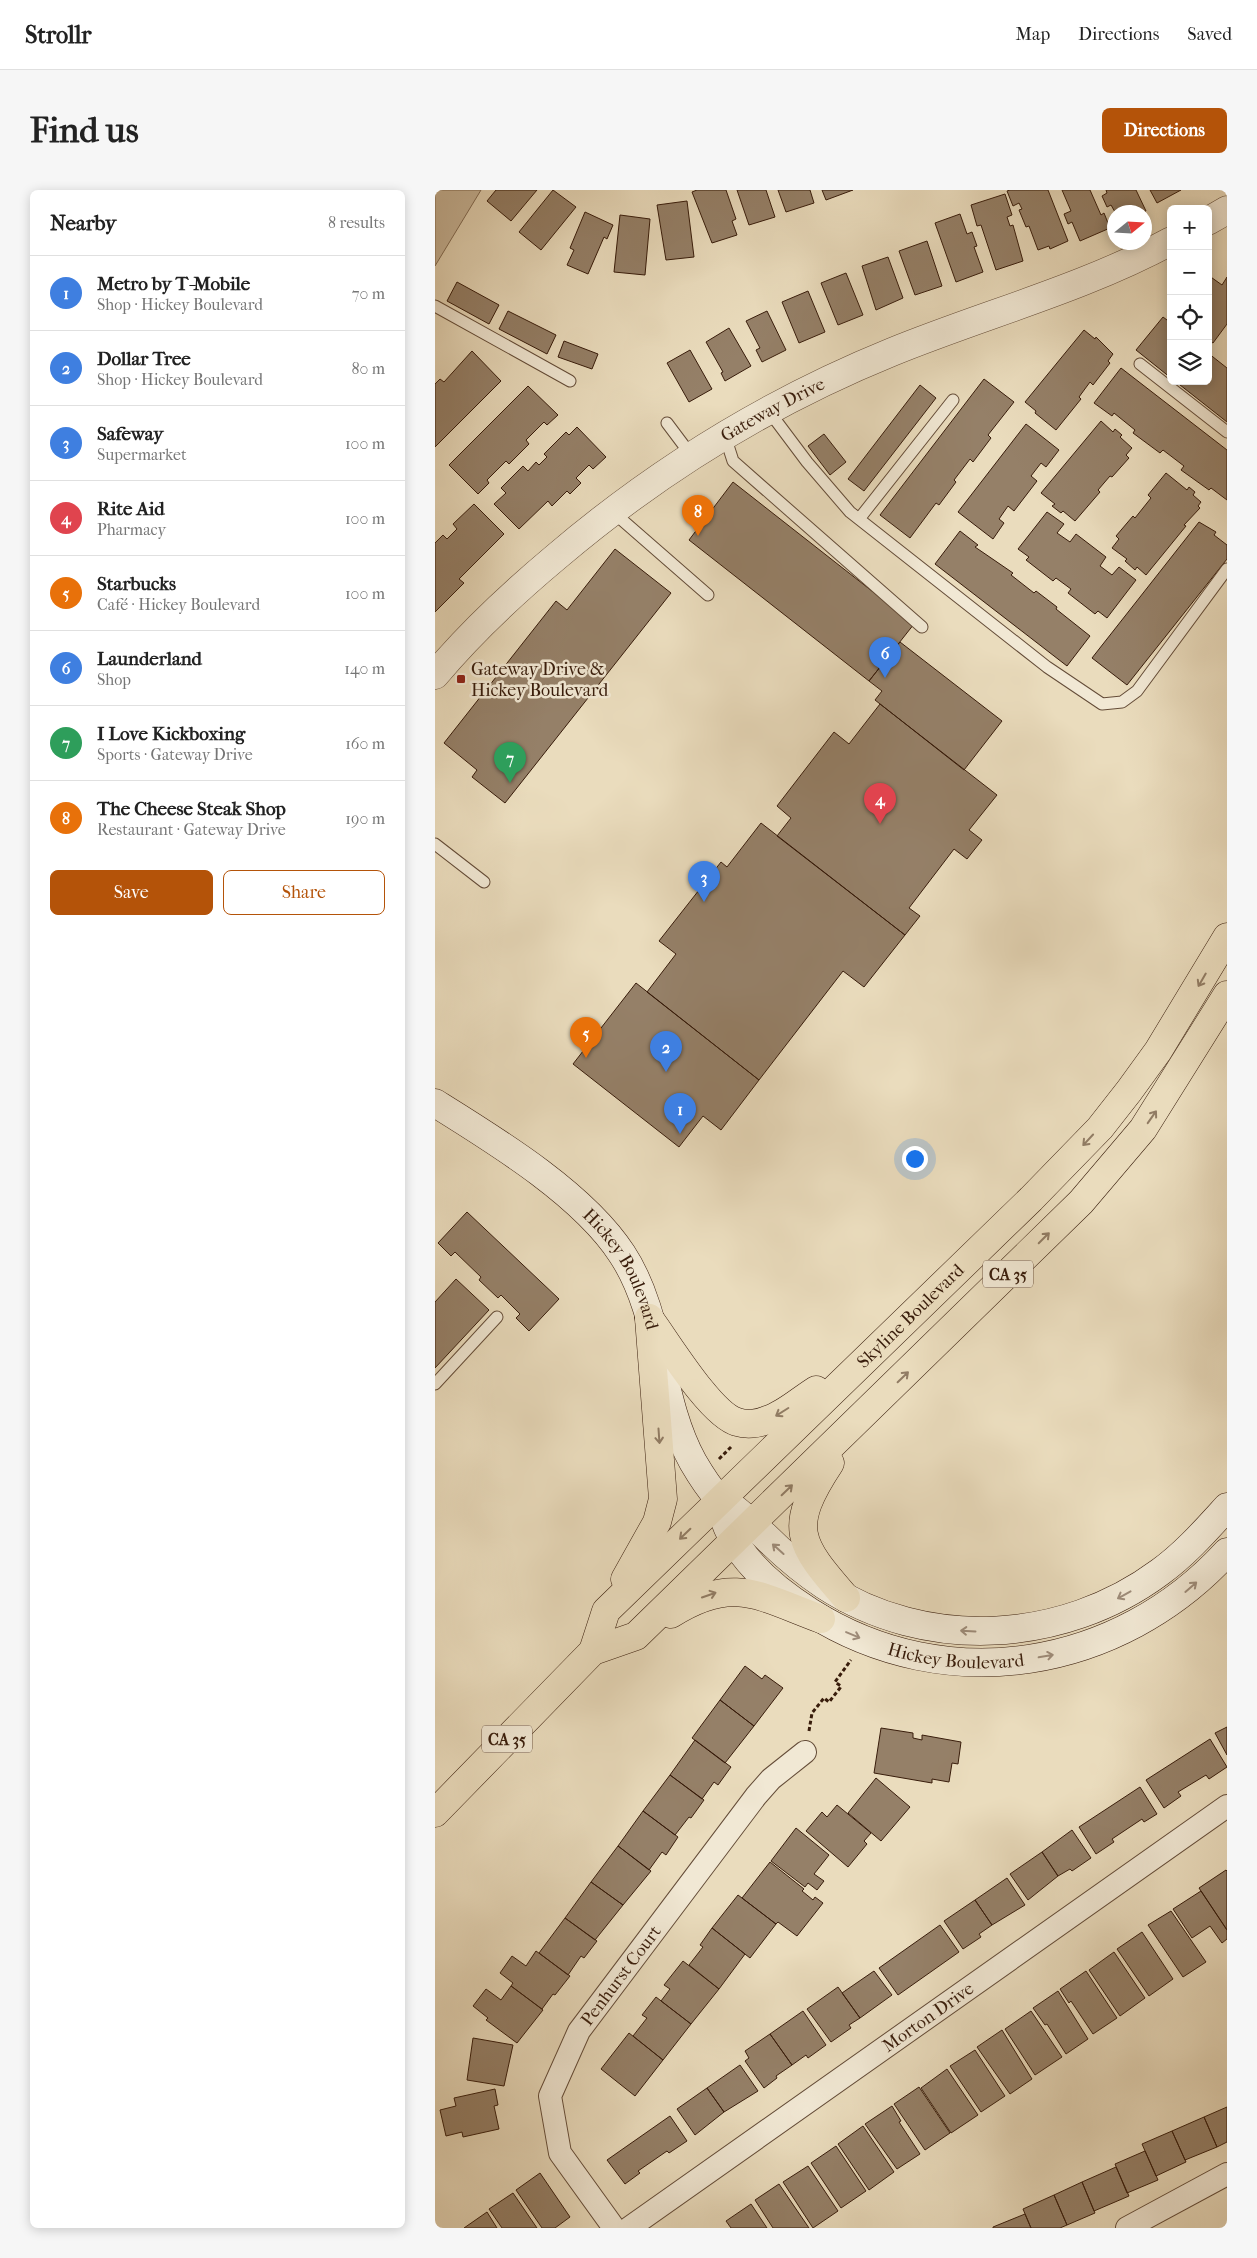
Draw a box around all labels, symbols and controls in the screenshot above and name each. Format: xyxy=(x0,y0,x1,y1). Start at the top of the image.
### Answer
text: Strollr xyxy=(25,21,92,49)
text: Map xyxy=(1016,24,1050,45)
text: Directions xyxy=(1078,24,1159,45)
text: Saved xyxy=(1187,24,1232,45)
button: Directions xyxy=(1102,108,1227,153)
text: Find us xyxy=(30,110,139,151)
north arrow xyxy=(1107,205,1152,250)
map controls xyxy=(1167,205,1212,385)
button: + xyxy=(1167,205,1212,250)
text: Nearby xyxy=(50,211,116,235)
text: 8 results xyxy=(328,213,385,232)
button: − xyxy=(1167,250,1212,295)
text: Metro by T-Mobile xyxy=(97,273,250,295)
text: 1 xyxy=(63,284,69,303)
text: 70 m xyxy=(352,284,385,303)
text: Shop · Hickey Boulevard xyxy=(97,295,263,314)
button: locate xyxy=(1167,295,1212,340)
button: layers xyxy=(1167,340,1212,385)
text: Dollar Tree xyxy=(97,348,191,370)
text: 2 xyxy=(62,359,70,378)
text: 80 m xyxy=(351,359,385,378)
text: Shop · Hickey Boulevard xyxy=(97,370,263,389)
street label: Gateway Drive xyxy=(717,373,828,446)
text: Safeway xyxy=(97,423,163,445)
text: 3 xyxy=(63,434,69,453)
text: 100 m xyxy=(345,434,385,453)
text: Supermarket xyxy=(97,445,187,464)
pin: 8 xyxy=(682,495,714,536)
text: Rite Aid xyxy=(97,498,165,520)
text: 4 xyxy=(61,509,71,528)
text: 100 m xyxy=(345,509,385,528)
text: Pharmacy xyxy=(97,520,166,539)
text: Starbucks xyxy=(97,573,176,595)
text: 5 xyxy=(63,584,69,603)
text: 100 m xyxy=(345,584,385,603)
text: Café · Hickey Boulevard xyxy=(97,595,260,614)
pin: 6 xyxy=(869,637,901,678)
text: Launderland xyxy=(97,648,202,670)
text: 6 xyxy=(62,659,70,678)
text: 140 m xyxy=(344,659,385,678)
place label: Gateway Drive & Hickey Boulevard xyxy=(471,659,608,701)
text: Shop xyxy=(97,670,131,689)
marker: Gateway Drive & Hickey Boulevard xyxy=(455,673,467,685)
text: I Love Kickboxing xyxy=(97,723,245,745)
text: 7 xyxy=(62,734,70,753)
text: 160 m xyxy=(345,734,385,753)
pin: 7 xyxy=(494,742,526,783)
text: Sports · Gateway Drive xyxy=(97,745,253,764)
pin: 4 xyxy=(864,783,896,824)
text: The Cheese Steak Shop xyxy=(97,798,286,820)
text: 8 xyxy=(62,809,70,828)
text: 190 m xyxy=(345,809,385,828)
text: Restaurant · Gateway Drive xyxy=(97,820,286,839)
pin: 3 xyxy=(688,861,720,902)
button: Save xyxy=(50,870,213,915)
button: Share xyxy=(223,870,385,915)
one-way arrow xyxy=(1197,972,1207,986)
pin: 5 xyxy=(570,1017,602,1058)
pin: 2 xyxy=(650,1031,682,1072)
pin: 1 xyxy=(664,1093,696,1134)
one-way arrow xyxy=(1147,1110,1157,1124)
one-way arrow xyxy=(1082,1134,1094,1147)
your location xyxy=(902,1146,928,1172)
street label: Hickey Boulevard xyxy=(578,1204,663,1332)
one-way arrow xyxy=(1038,1232,1050,1245)
street label: Skyline Boulevard xyxy=(853,1260,969,1373)
road number: CA 35 xyxy=(983,1260,1033,1288)
one-way arrow xyxy=(897,1371,909,1383)
one-way arrow xyxy=(776,1407,790,1417)
one-way arrow xyxy=(654,1428,663,1444)
one-way arrow xyxy=(781,1484,793,1496)
one-way arrow xyxy=(679,1528,692,1540)
one-way arrow xyxy=(772,1543,785,1555)
one-way arrow xyxy=(1184,1581,1197,1593)
one-way arrow xyxy=(700,1590,716,1600)
one-way arrow xyxy=(1117,1590,1132,1600)
one-way arrow xyxy=(960,1626,976,1636)
one-way arrow xyxy=(845,1630,860,1640)
street label: Hickey Boulevard xyxy=(885,1639,1025,1673)
one-way arrow xyxy=(1038,1651,1054,1661)
road number: CA 35 xyxy=(482,1726,532,1752)
street label: Penhurst Court xyxy=(577,1921,666,2030)
street label: Morton Drive xyxy=(879,1978,978,2057)

